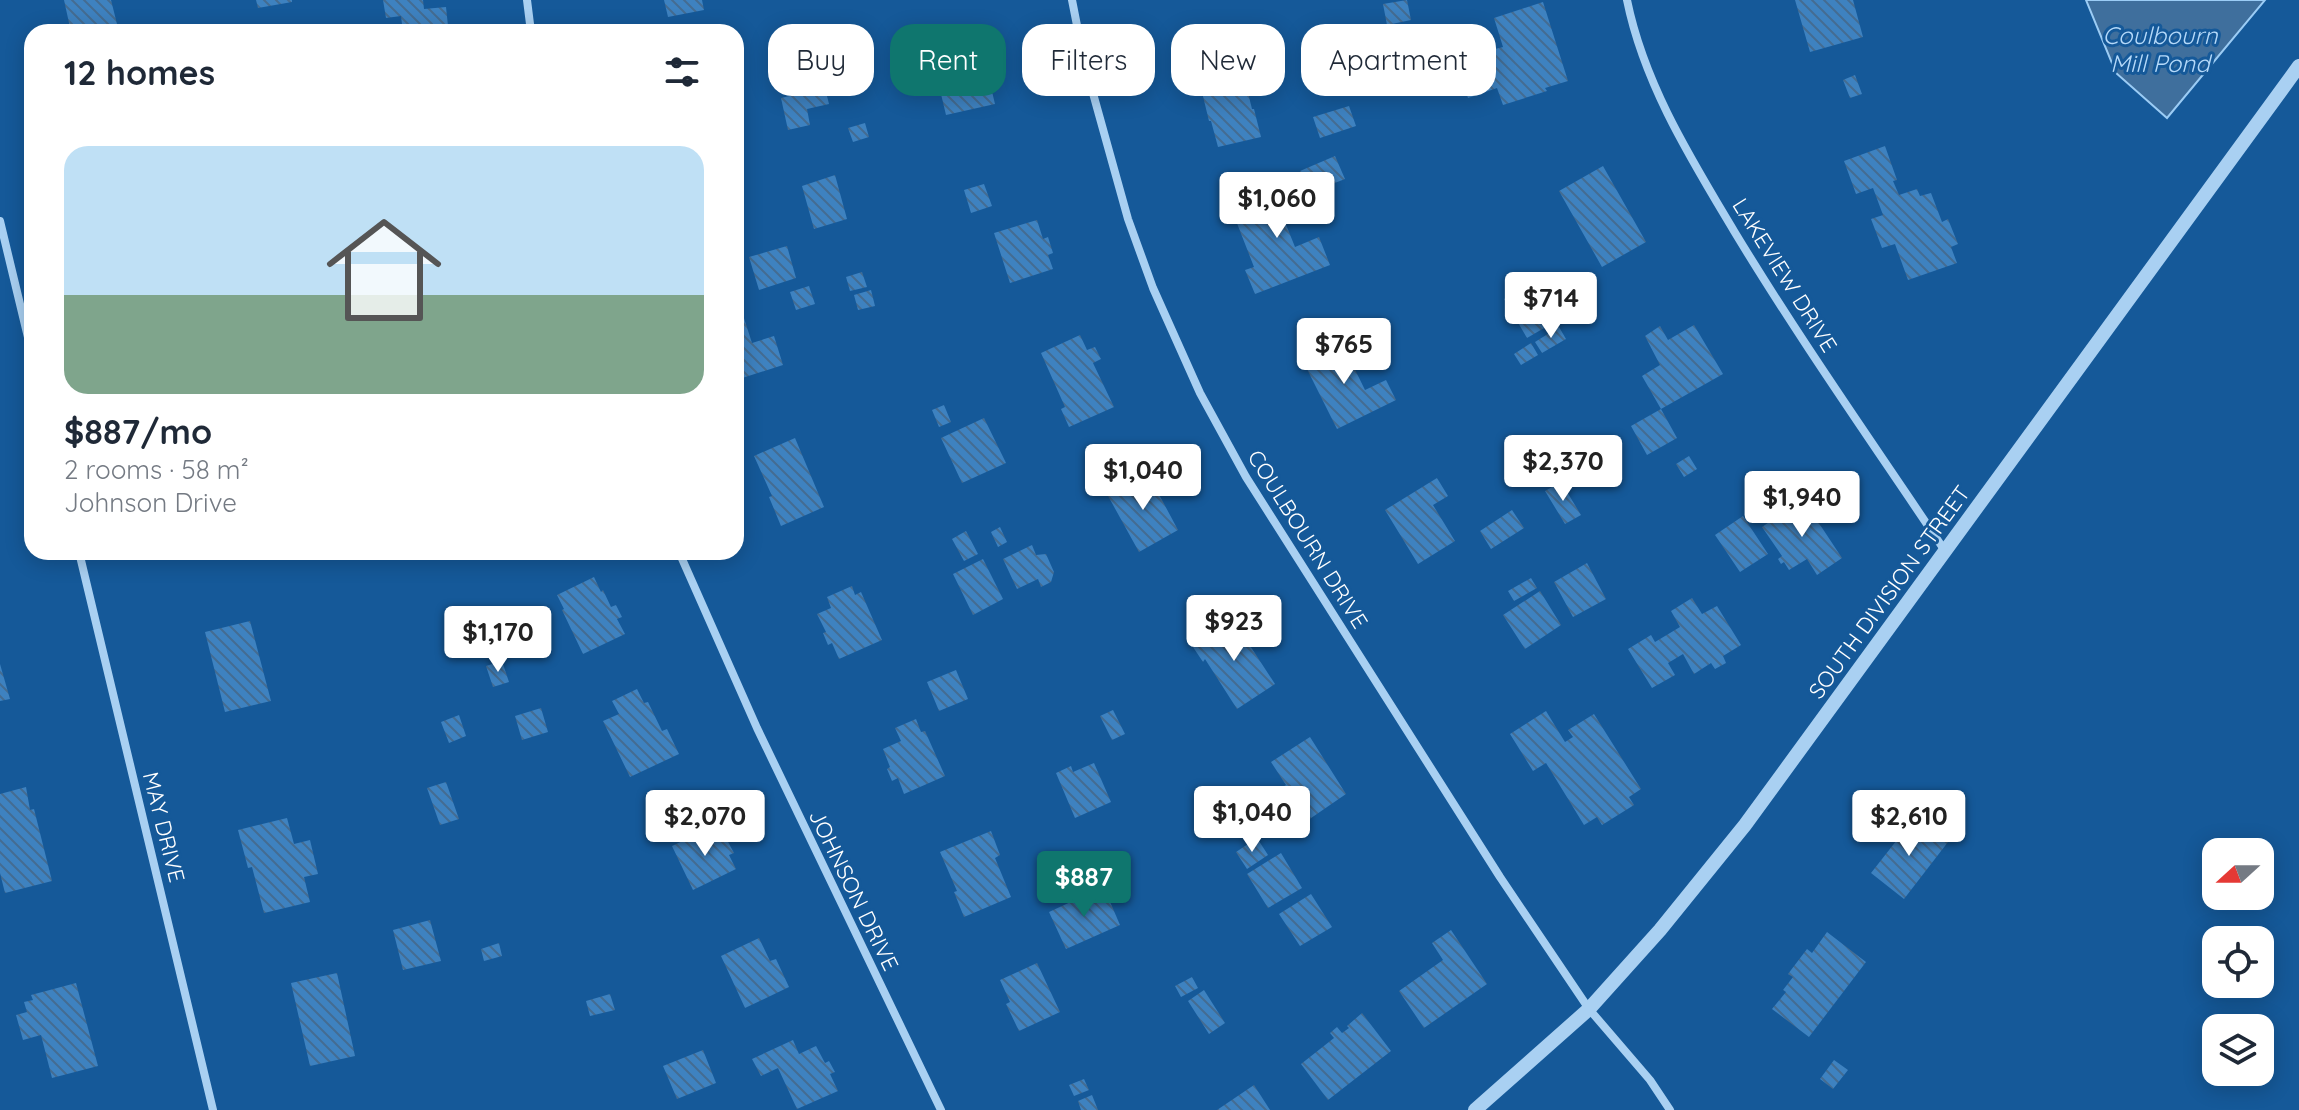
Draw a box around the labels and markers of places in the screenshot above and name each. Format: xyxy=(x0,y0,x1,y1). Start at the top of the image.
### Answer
pin: $1,060 xyxy=(1212,172,1342,240)
pin: $714 xyxy=(1504,272,1598,340)
pin: $765 xyxy=(1297,318,1391,386)
pin: $2,370 xyxy=(1498,435,1628,503)
pin: $1,040 xyxy=(1078,444,1208,512)
pin: $1,940 xyxy=(1737,471,1867,539)
pin: $923 xyxy=(1187,595,1281,663)
pin: $1,170 xyxy=(433,606,563,674)
pin: $1,040 xyxy=(1187,786,1317,854)
pin: $2,070 xyxy=(640,790,770,858)
pin: $2,610 xyxy=(1844,790,1974,858)
pin: $887 xyxy=(1037,851,1131,919)

